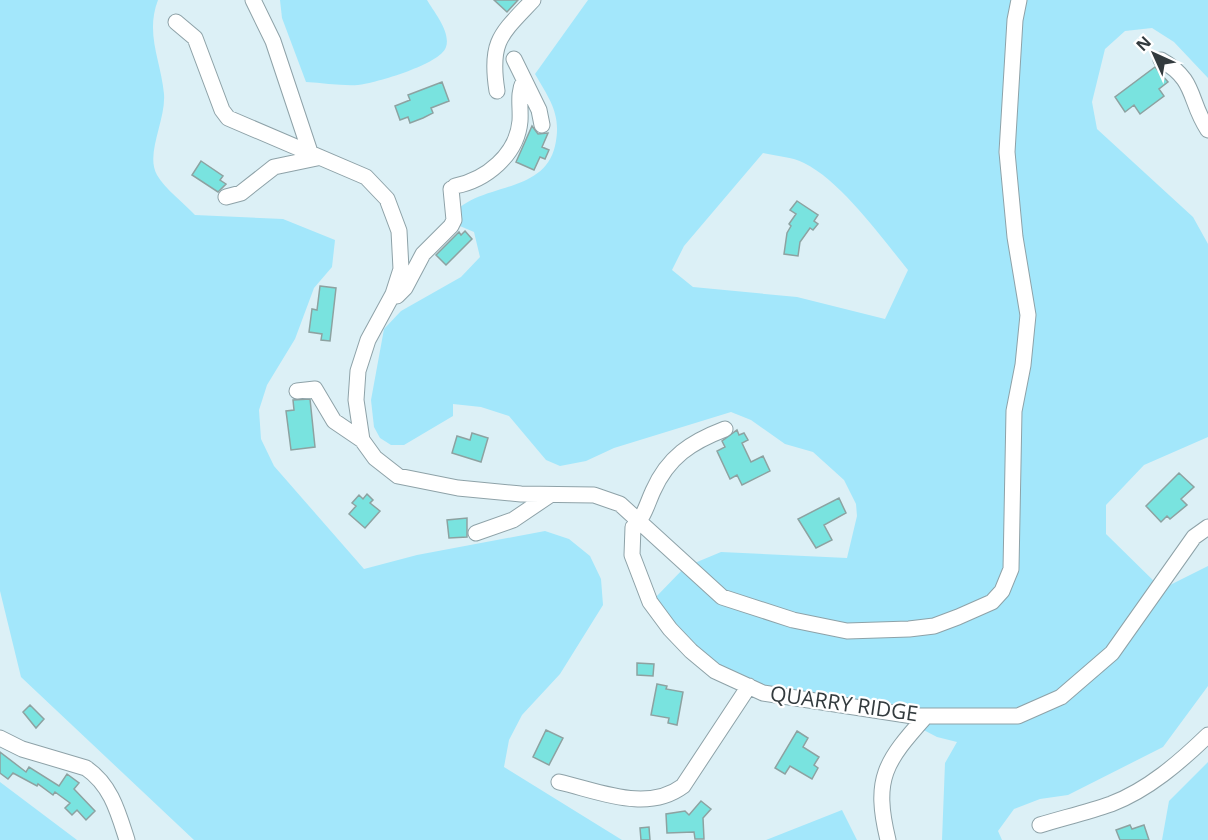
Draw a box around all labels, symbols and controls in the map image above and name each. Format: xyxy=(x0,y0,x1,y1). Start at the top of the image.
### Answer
north arrow xyxy=(1124,24,1184,84)
text: N xyxy=(1131,31,1156,56)
street label: QUARRY RIDGE xyxy=(768,679,920,727)

